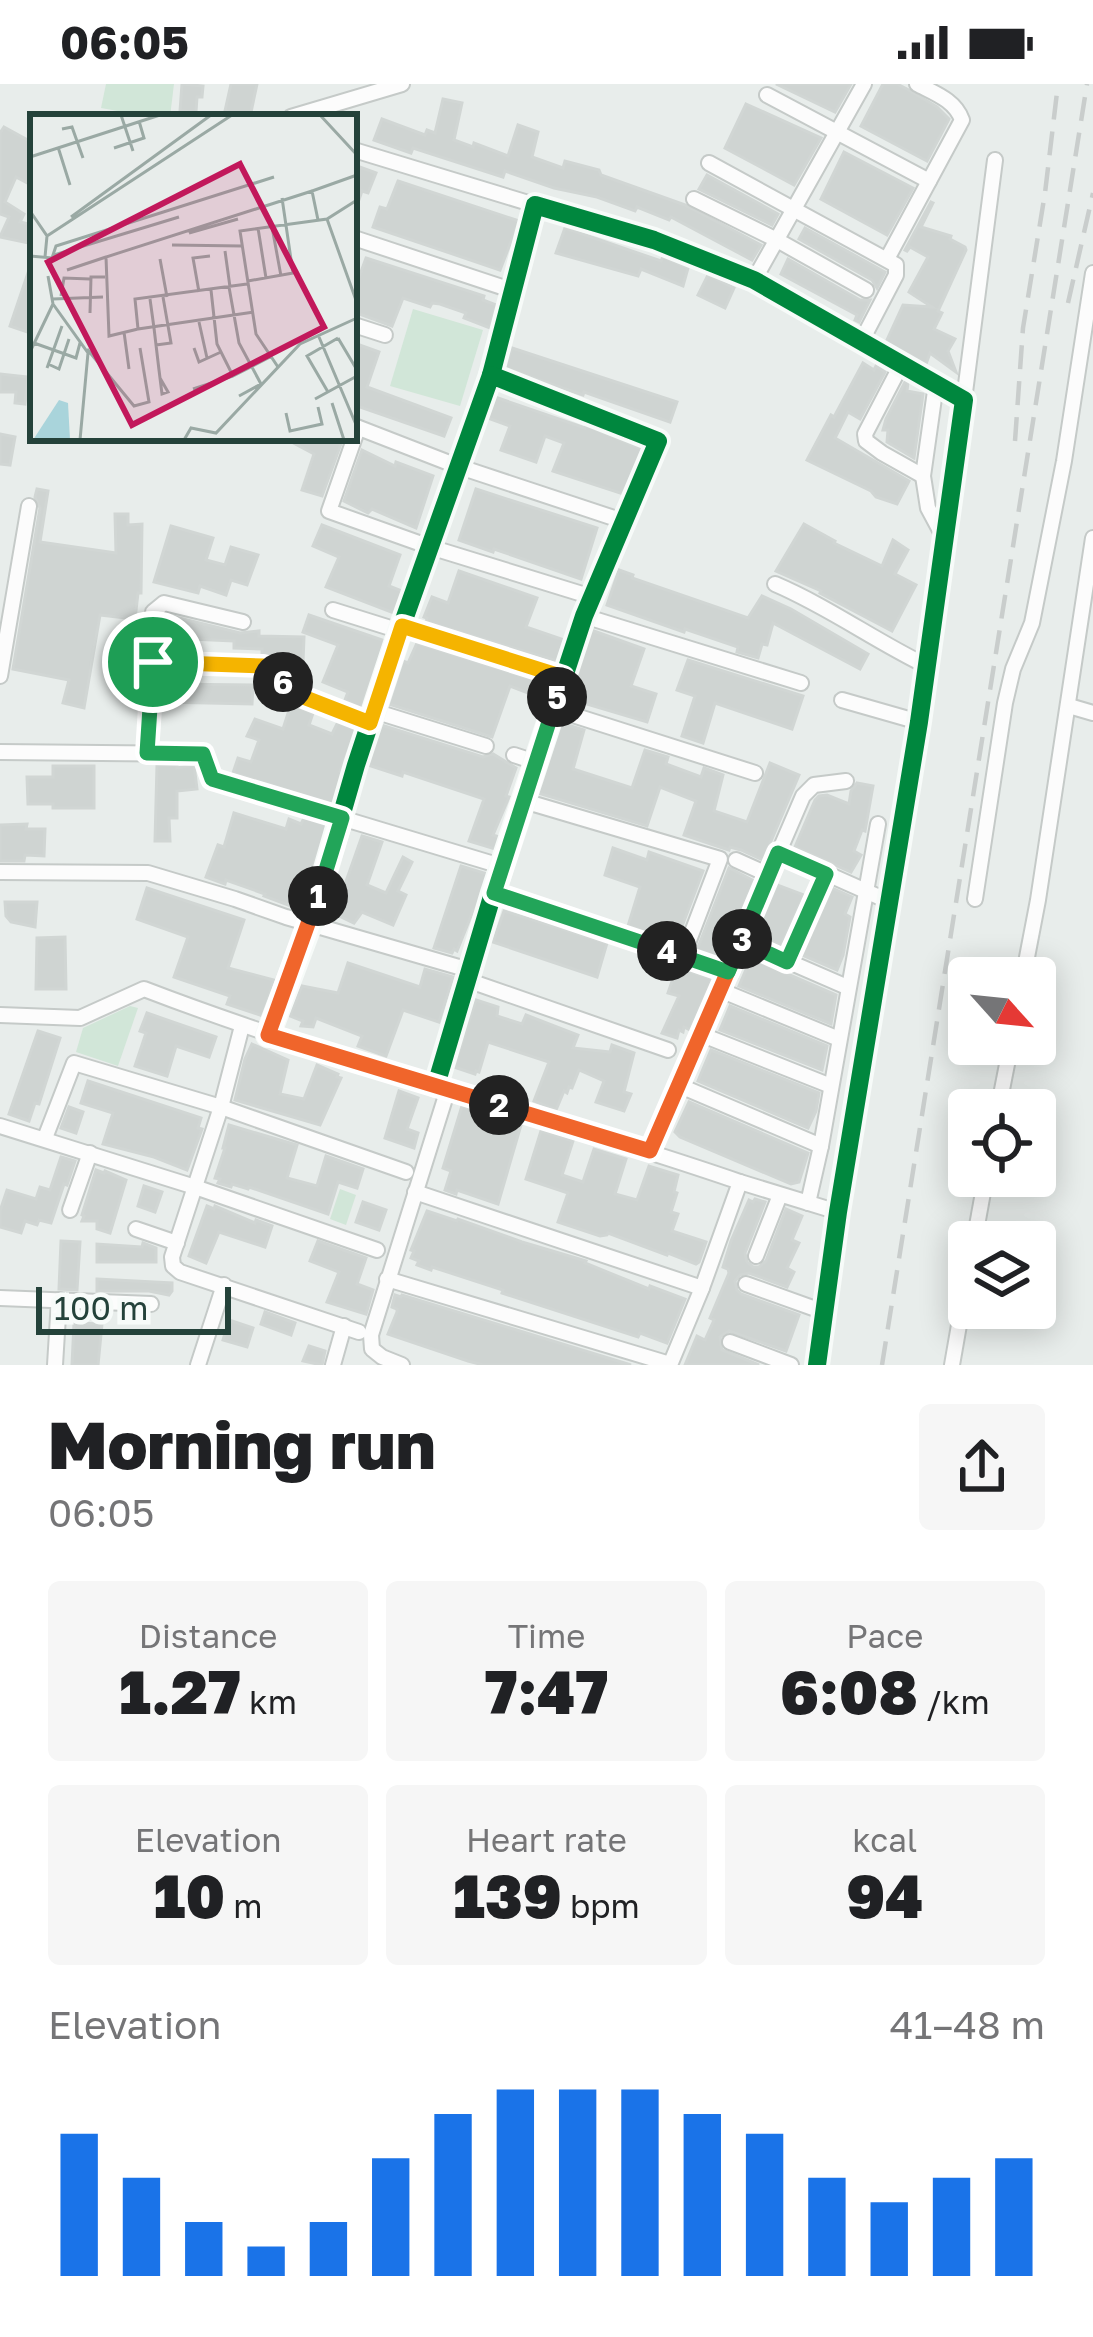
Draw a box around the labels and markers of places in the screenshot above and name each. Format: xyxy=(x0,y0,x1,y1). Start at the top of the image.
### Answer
pin xyxy=(102,611,204,713)
pin: 6 xyxy=(253,652,313,712)
pin: 5 xyxy=(527,667,587,727)
pin: 1 xyxy=(288,866,348,926)
pin: 3 xyxy=(712,909,772,969)
pin: 4 xyxy=(637,921,697,981)
pin: 2 xyxy=(469,1075,529,1135)

